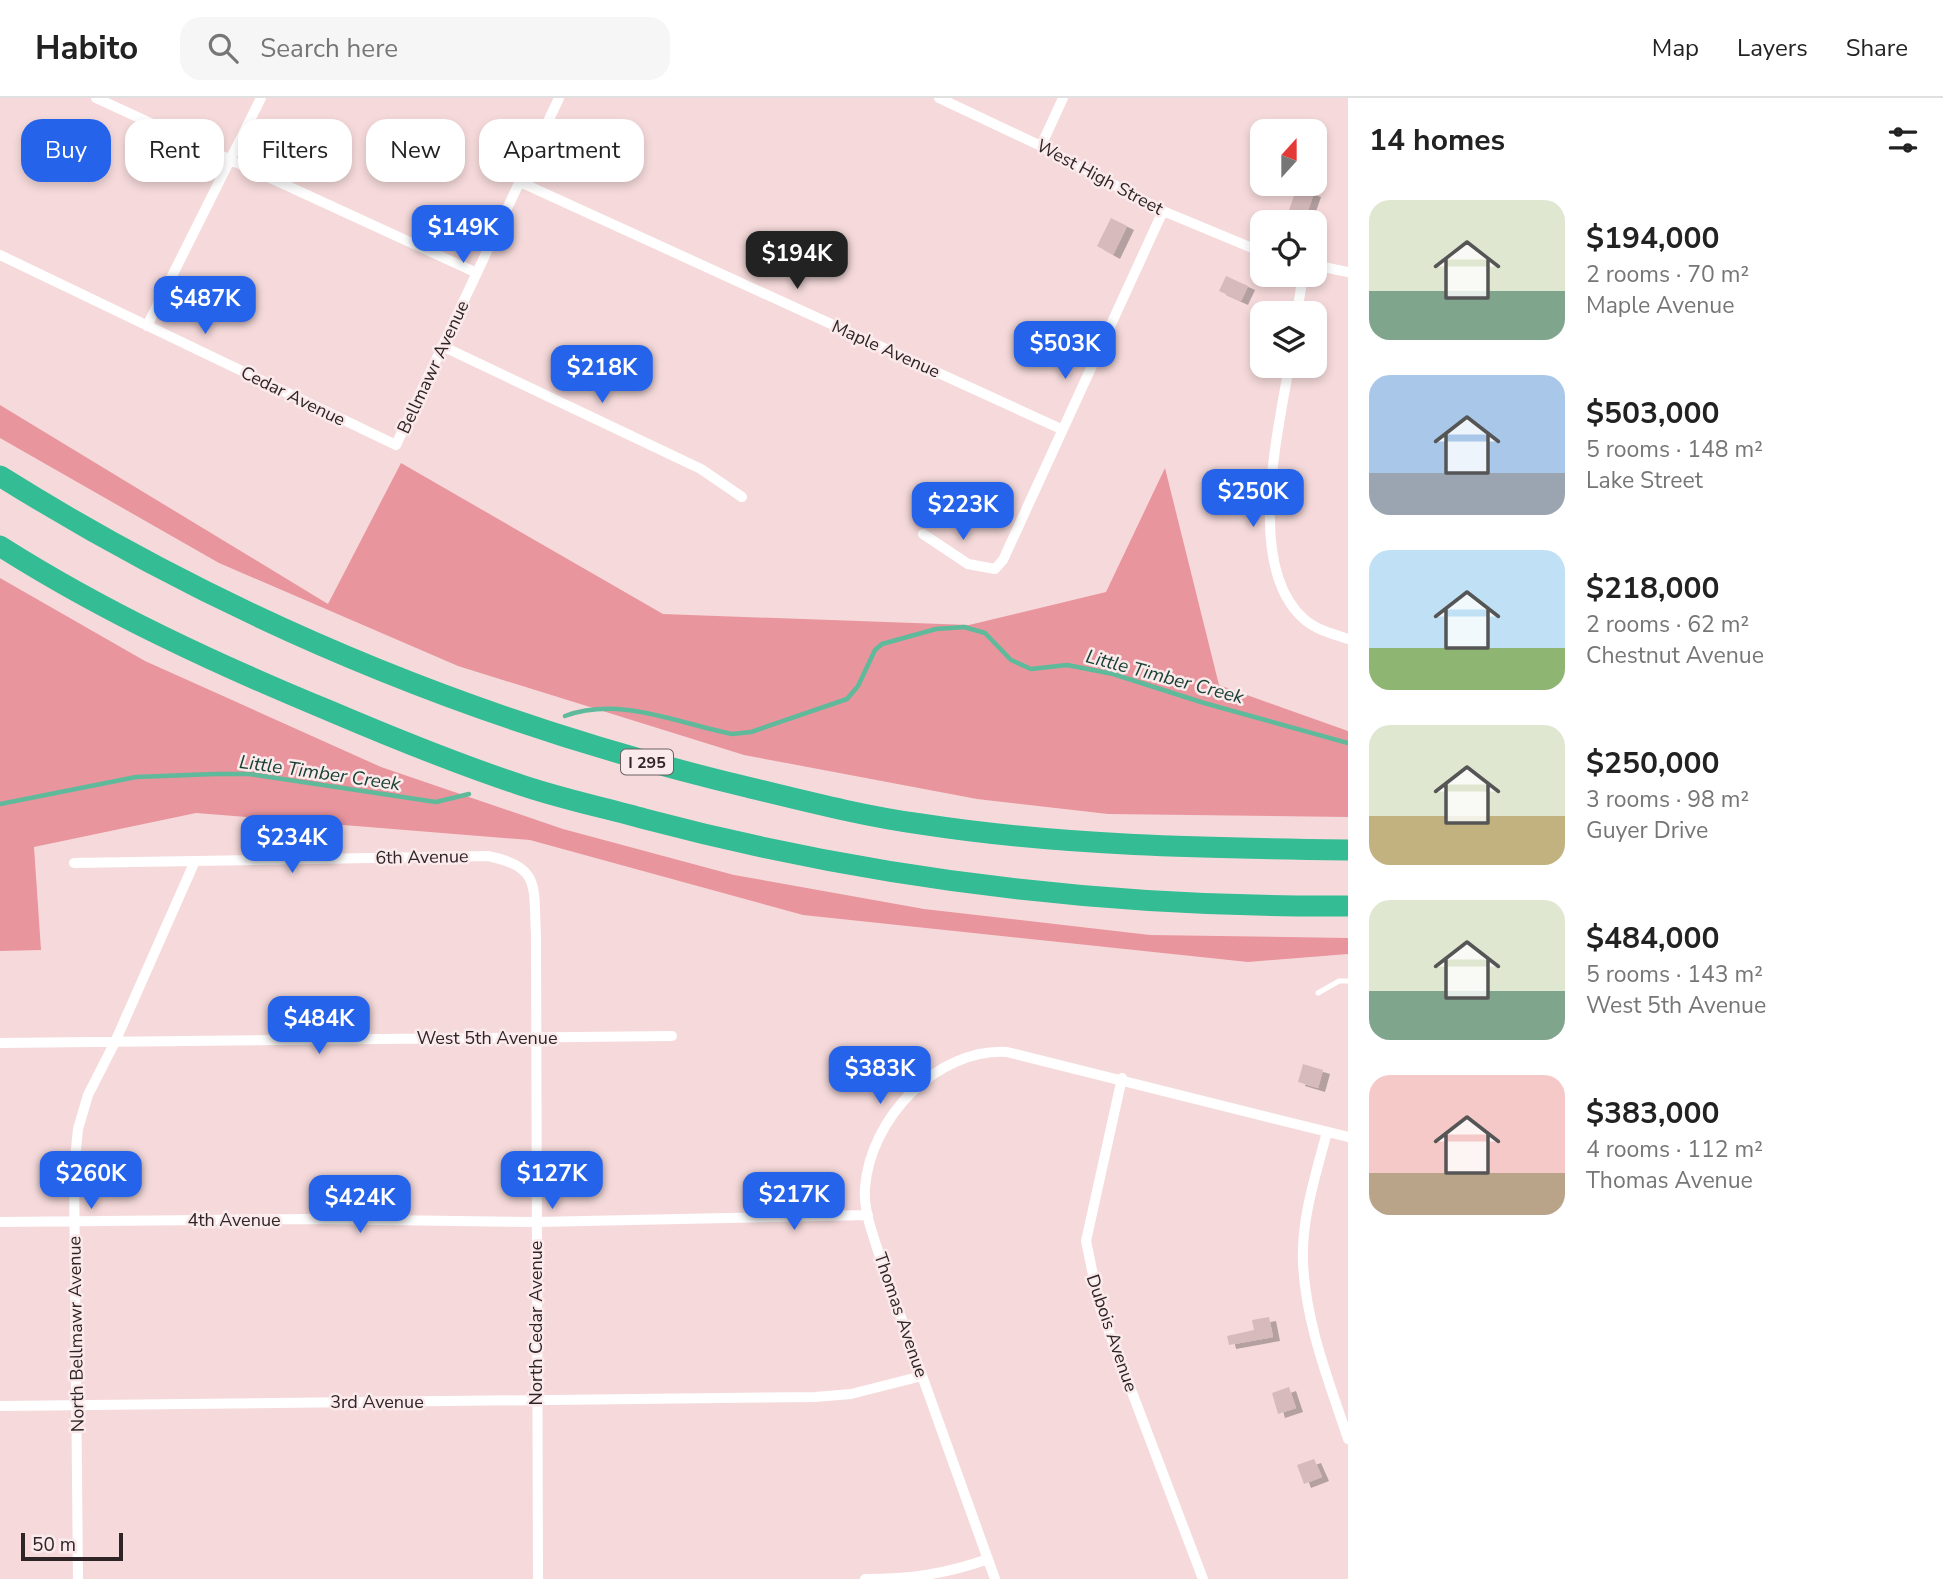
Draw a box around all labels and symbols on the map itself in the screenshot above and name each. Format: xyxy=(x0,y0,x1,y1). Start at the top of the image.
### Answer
north arrow xyxy=(1250,119,1326,196)
street label: West High Street xyxy=(1032,133,1168,221)
pin: $149K xyxy=(414,206,512,265)
pin: $194K xyxy=(748,232,846,291)
pin: $487K xyxy=(156,276,254,336)
street label: Bellmawr Avenue xyxy=(392,296,474,438)
street label: Maple Avenue xyxy=(828,314,944,384)
pin: $503K xyxy=(1016,322,1114,381)
pin: $218K xyxy=(553,345,651,405)
street label: Cedar Avenue xyxy=(237,360,349,432)
pin: $250K xyxy=(1204,470,1302,529)
pin: $223K xyxy=(914,482,1012,542)
water label: Little Timber Creek xyxy=(1083,643,1247,711)
water label: Little Timber Creek xyxy=(238,749,403,797)
road number: I 295 xyxy=(621,750,673,775)
pin: $234K xyxy=(243,816,341,875)
street label: 6th Avenue xyxy=(375,844,469,870)
pin: $484K xyxy=(270,996,368,1056)
street label: West 5th Avenue xyxy=(416,1026,558,1050)
pin: $383K xyxy=(831,1046,929,1106)
pin: $260K xyxy=(42,1152,140,1211)
pin: $127K xyxy=(503,1152,601,1211)
pin: $217K xyxy=(745,1172,843,1232)
pin: $424K xyxy=(311,1176,409,1235)
street label: 4th Avenue xyxy=(187,1208,281,1232)
street label: North Bellmawr Avenue xyxy=(62,1236,90,1432)
street label: North Cedar Avenue xyxy=(524,1241,548,1405)
street label: Thomas Avenue xyxy=(868,1249,934,1381)
street label: Dubois Avenue xyxy=(1081,1271,1143,1395)
street label: 3rd Avenue xyxy=(330,1390,424,1414)
scale bar xyxy=(21,1530,122,1562)

